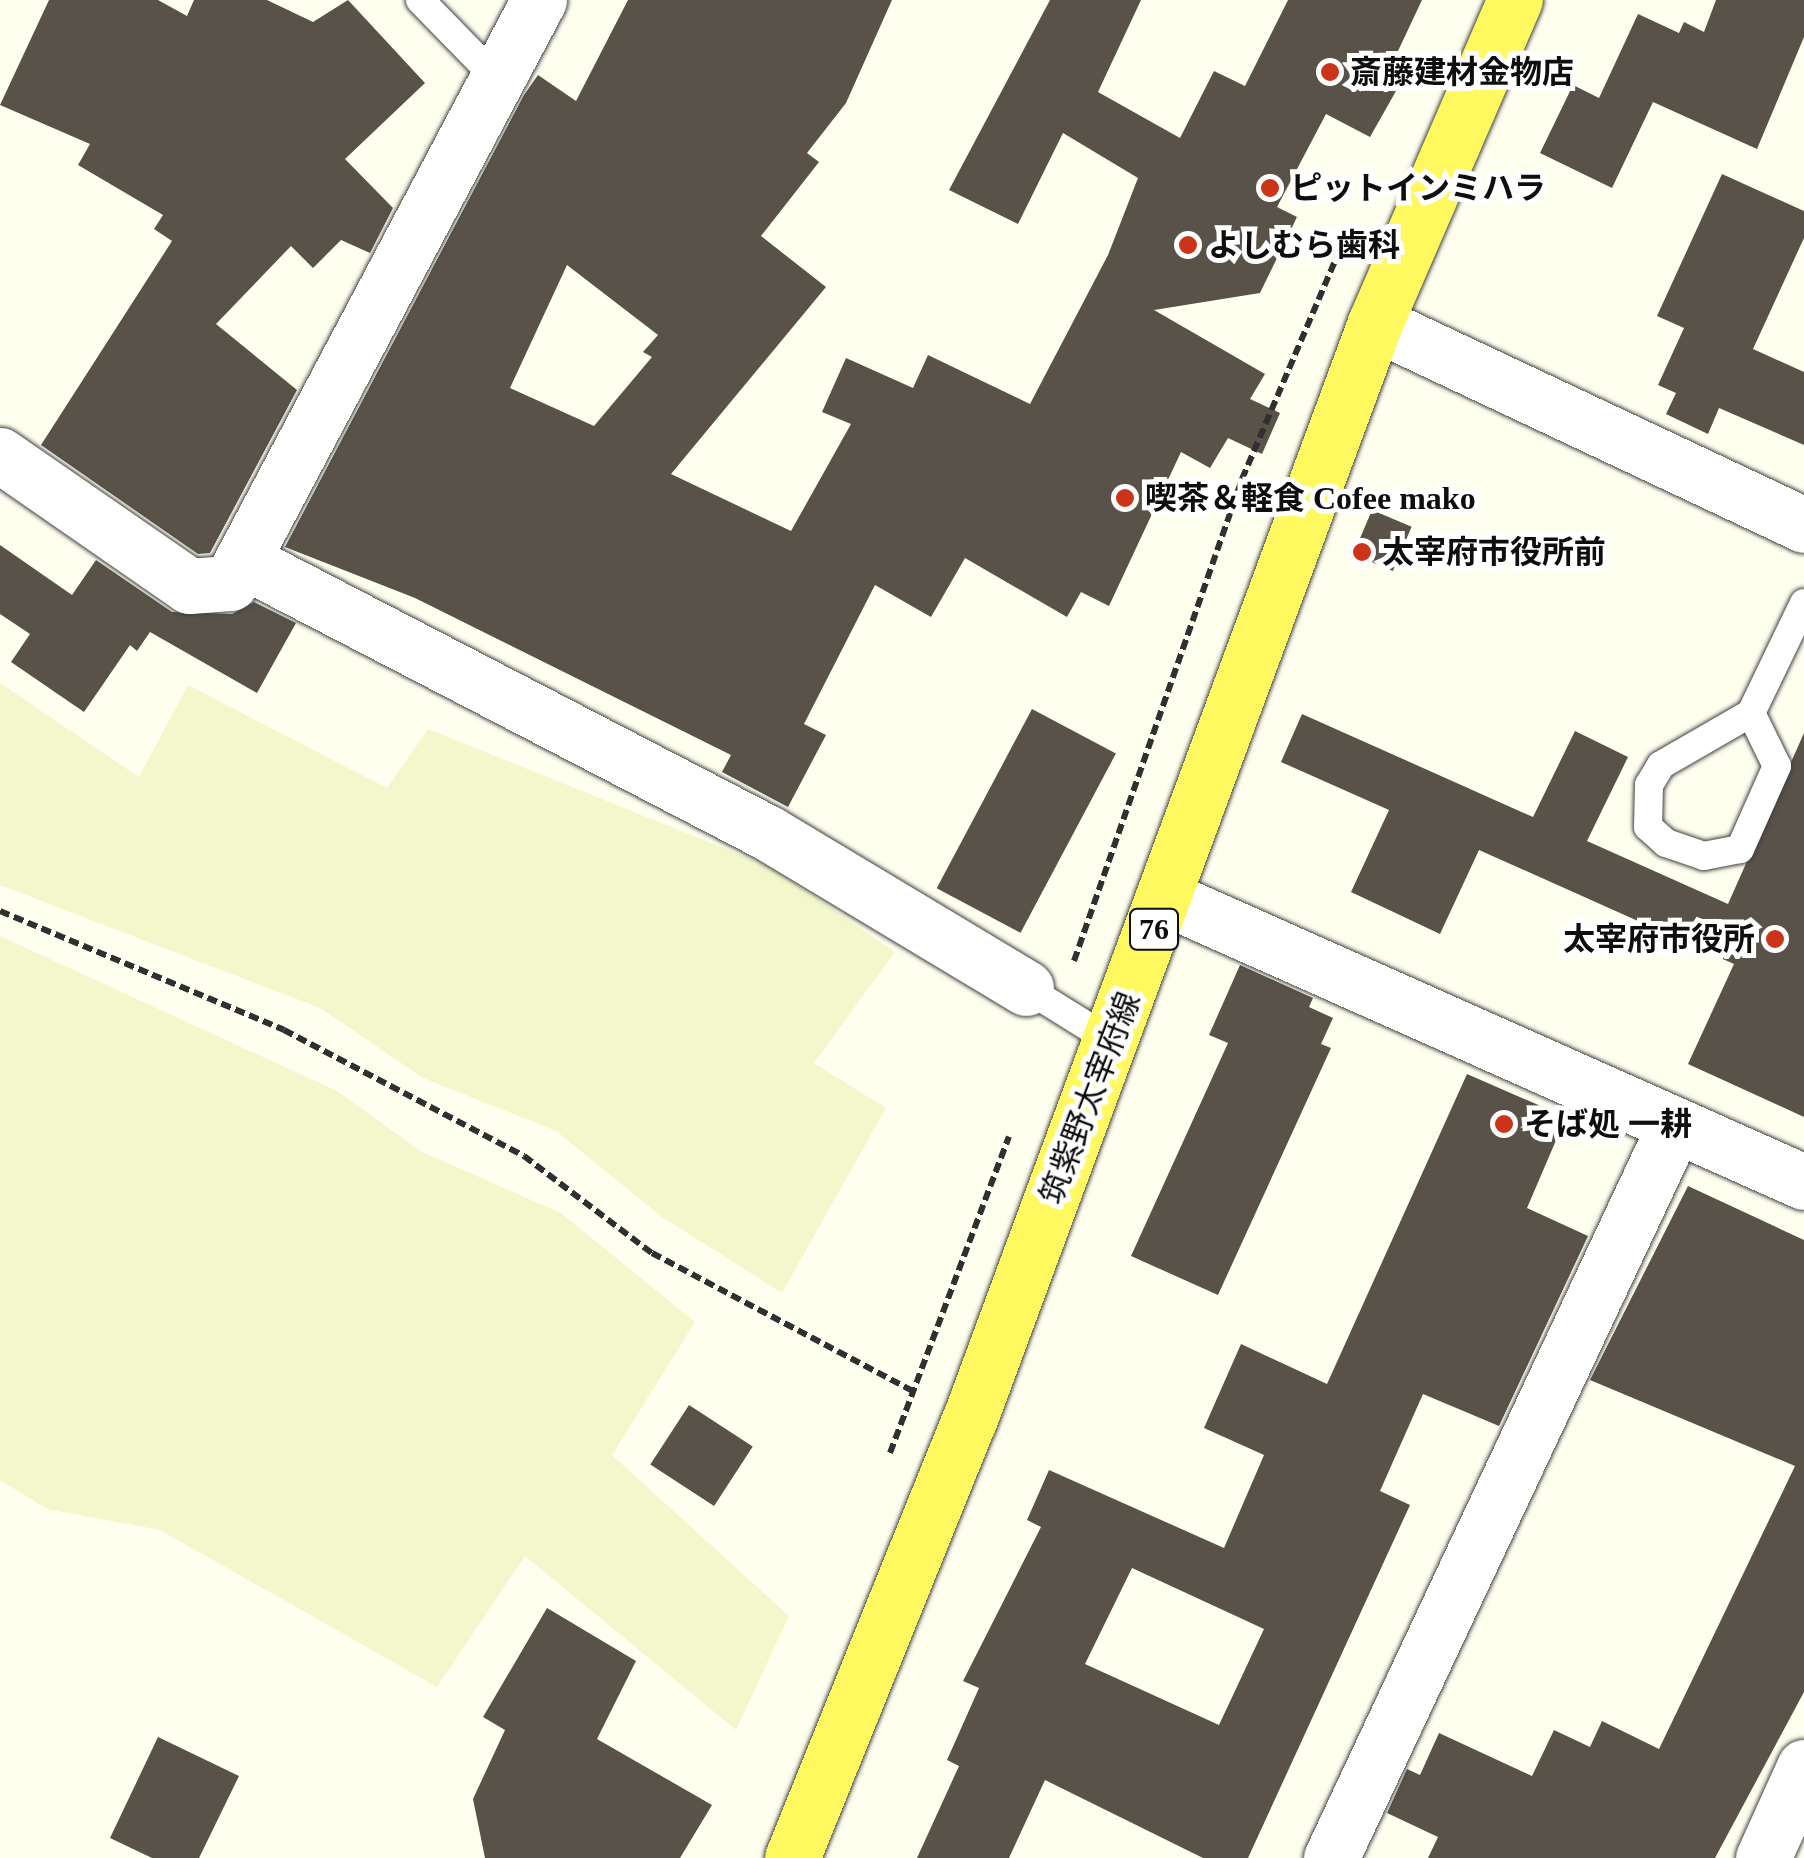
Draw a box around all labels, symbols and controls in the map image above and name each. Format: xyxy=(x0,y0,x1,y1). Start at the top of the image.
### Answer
place label: 斎藤建材金物店 xyxy=(1350,53,1574,91)
marker: 斎藤建材金物店 xyxy=(1319,61,1341,83)
place label: ピットインミハラ xyxy=(1290,169,1546,207)
marker: ピットインミハラ xyxy=(1259,177,1281,199)
place label: よしむら歯科 xyxy=(1208,226,1400,264)
marker: よしむら歯科 xyxy=(1177,234,1199,256)
place label: 喫茶＆軽食 Cofee mako xyxy=(1145,479,1476,517)
marker: 喫茶＆軽食 Cofee mako xyxy=(1114,487,1136,509)
place label: 太宰府市役所前 xyxy=(1382,533,1606,571)
marker: 太宰府市役所前 xyxy=(1351,541,1373,563)
road number: 76 xyxy=(1129,904,1179,954)
place label: 太宰府市役所 xyxy=(1563,920,1755,958)
marker: 太宰府市役所 xyxy=(1764,928,1786,950)
street label: 筑紫野太宰府線 xyxy=(1032,987,1148,1209)
place label: そば処 一耕 xyxy=(1524,1105,1692,1143)
marker: そば処 一耕 xyxy=(1493,1113,1515,1135)

